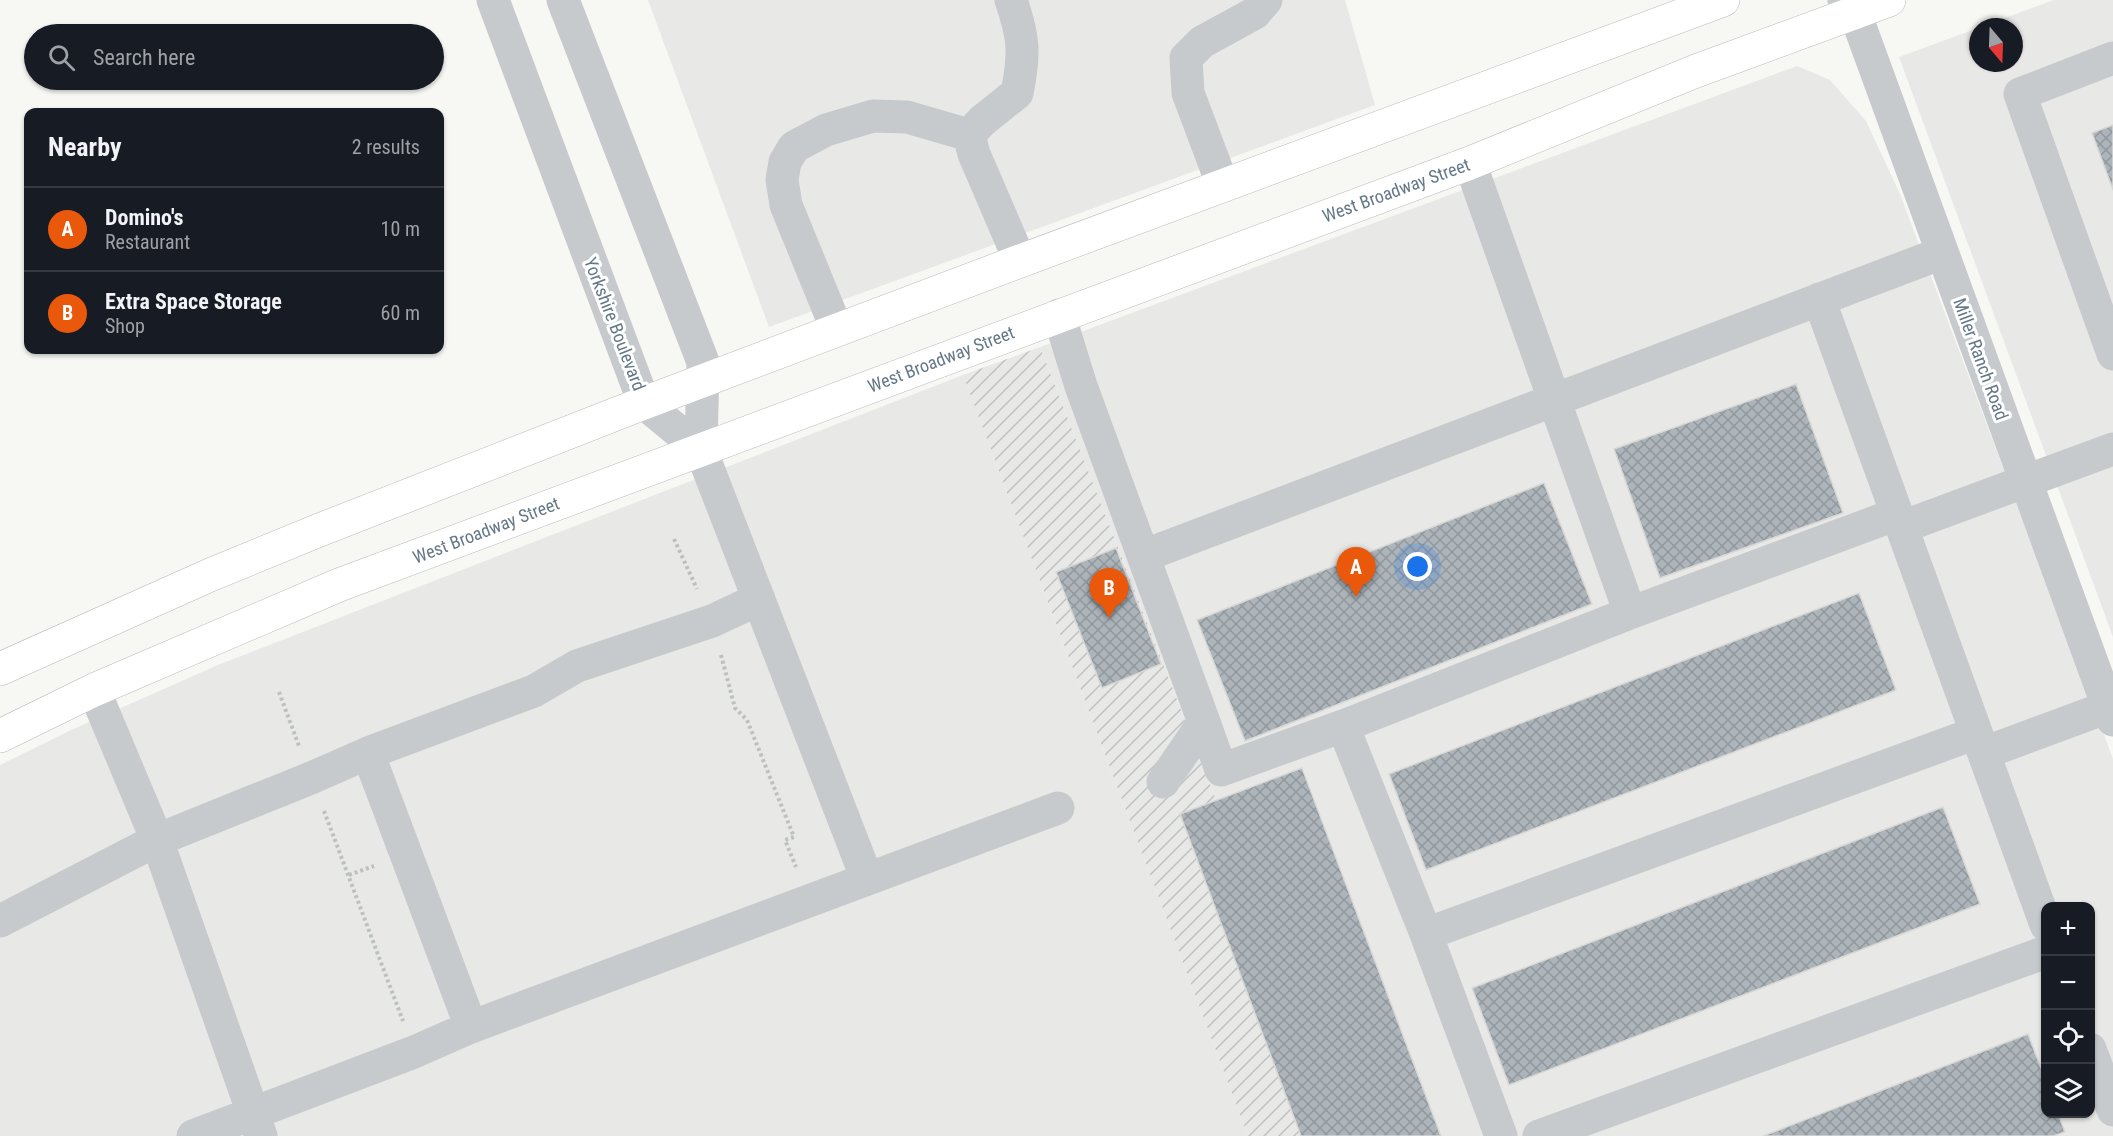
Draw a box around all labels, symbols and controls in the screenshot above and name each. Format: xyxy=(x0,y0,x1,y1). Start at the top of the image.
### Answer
north arrow xyxy=(1969,18,2023,72)
search box xyxy=(24,24,444,90)
icon: search xyxy=(45,41,78,74)
text: Search here xyxy=(93,45,195,70)
text: Nearby xyxy=(48,132,122,162)
text: 2 results xyxy=(352,135,420,159)
street label: West Broadway Street xyxy=(1319,154,1473,226)
text: Domino's xyxy=(105,205,184,230)
text: A xyxy=(62,217,73,241)
text: 10 m xyxy=(381,217,420,241)
text: Restaurant xyxy=(105,230,190,254)
street label: Yorkshire Boulevard xyxy=(580,254,650,394)
text: Extra Space Storage xyxy=(105,289,282,314)
street label: Miller Ranch Road xyxy=(1949,295,2013,423)
text: B xyxy=(62,301,73,325)
text: 60 m xyxy=(381,301,420,325)
text: Shop xyxy=(105,314,145,338)
street label: West Broadway Street xyxy=(865,321,1017,397)
street label: West Broadway Street xyxy=(410,492,562,568)
pin: A xyxy=(1336,548,1376,597)
your location xyxy=(1403,552,1432,581)
pin: B xyxy=(1090,568,1128,618)
map controls xyxy=(2041,902,2095,1118)
button: + xyxy=(2041,902,2095,956)
button: − xyxy=(2041,956,2095,1010)
button: locate xyxy=(2041,1010,2095,1064)
button: layers xyxy=(2041,1064,2095,1118)

